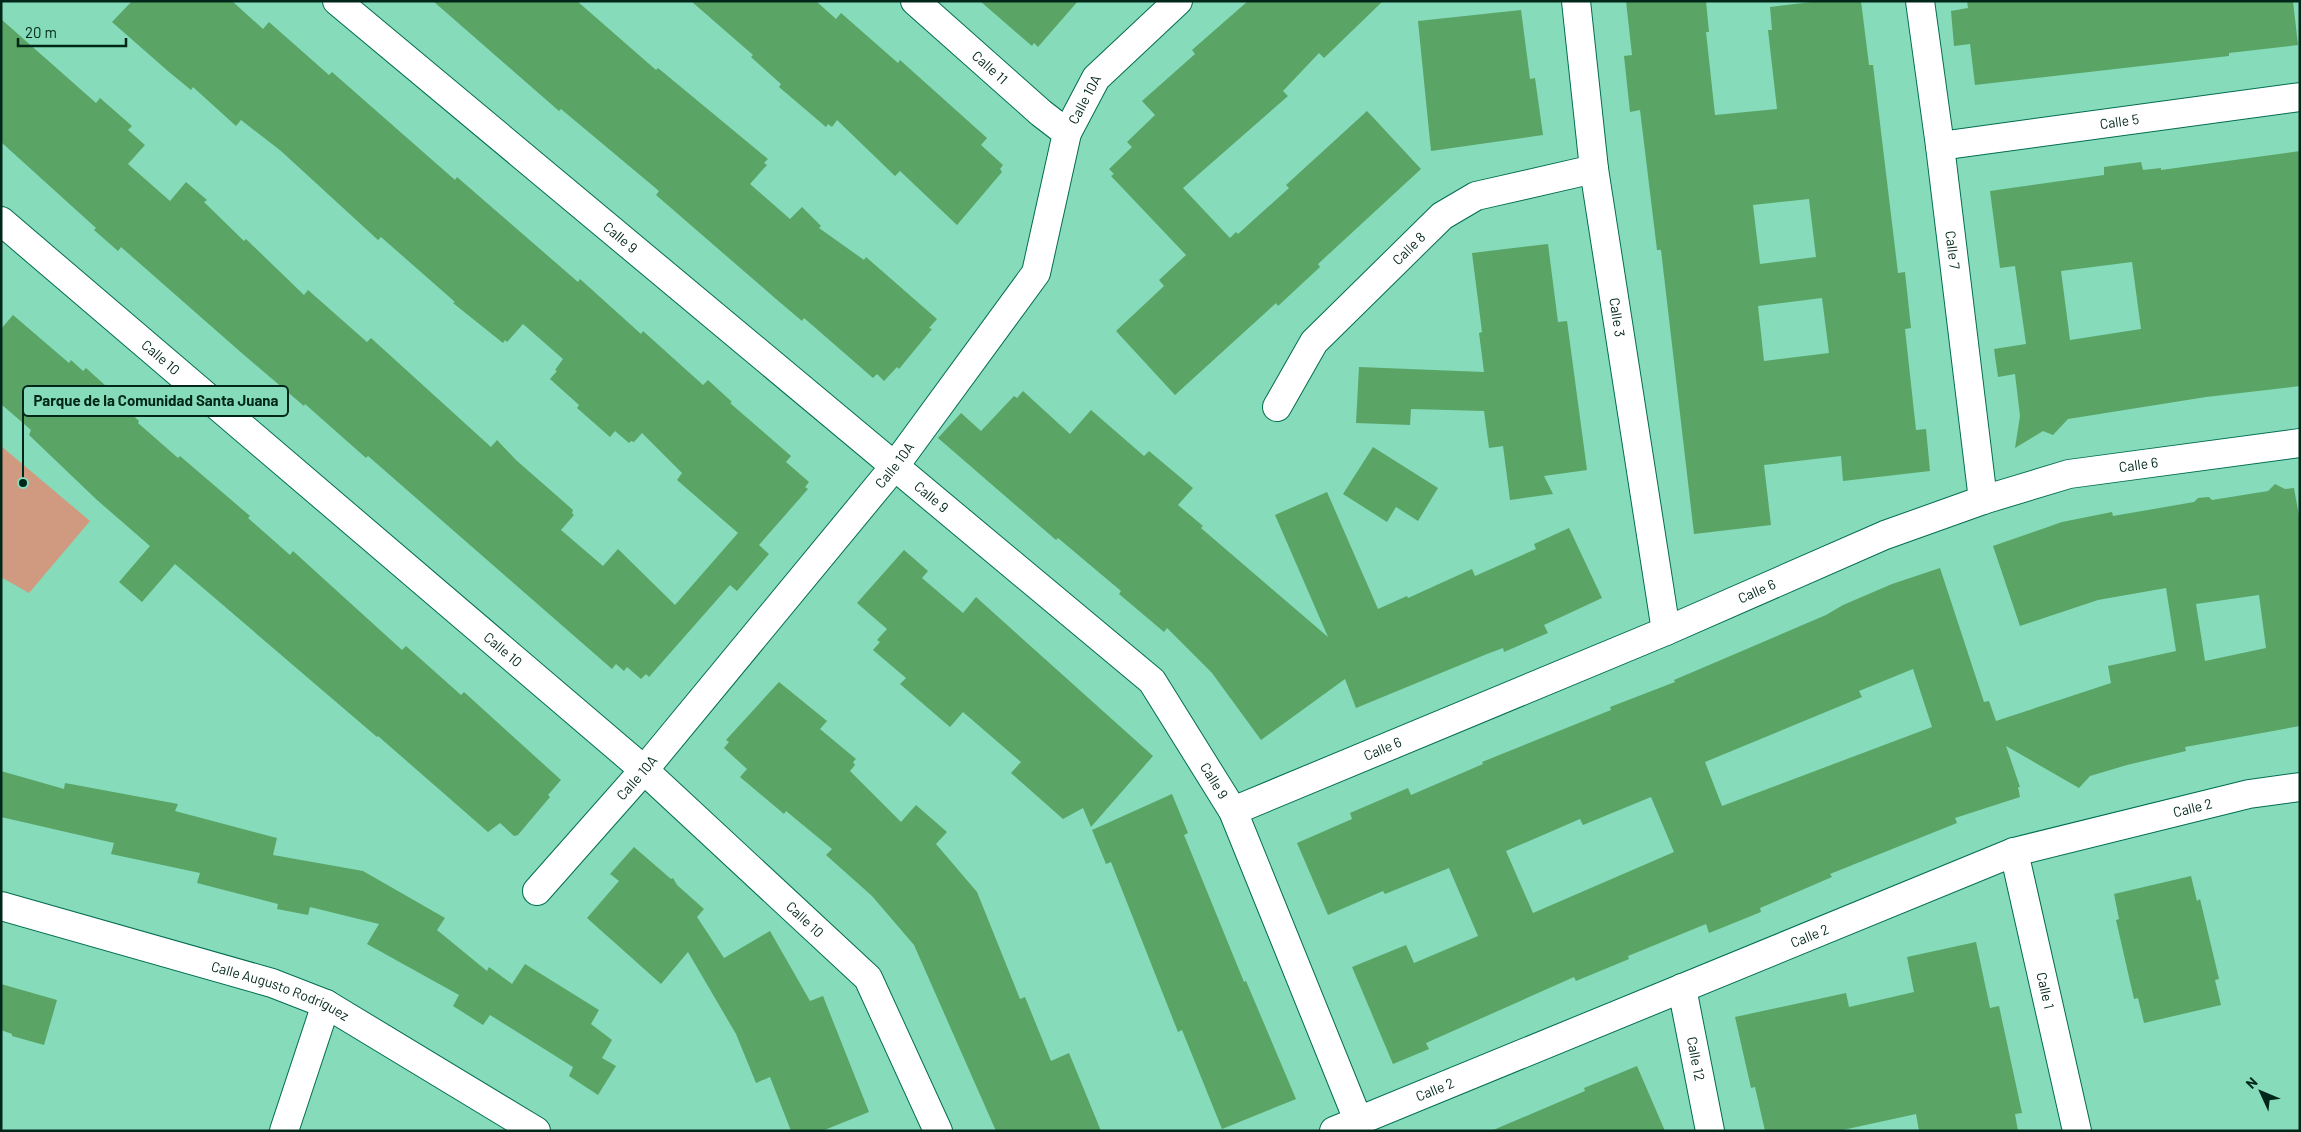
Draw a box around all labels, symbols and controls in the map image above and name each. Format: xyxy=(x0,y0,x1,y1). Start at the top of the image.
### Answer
scale bar xyxy=(18,15,125,47)
text: 20 m xyxy=(25,23,57,41)
street label: Calle 11 xyxy=(969,47,1011,87)
street label: Calle 10A xyxy=(1064,71,1104,127)
street label: Calle 5 xyxy=(2099,110,2140,132)
street label: Calle 9 xyxy=(600,218,641,256)
street label: Calle 8 xyxy=(1389,228,1429,268)
street label: Calle 7 xyxy=(1942,229,1964,271)
street label: Calle 3 xyxy=(1606,296,1629,338)
street label: Calle 10 xyxy=(138,336,184,378)
callout: Parque de la Comunidad Santa Juana xyxy=(23,386,288,416)
text: Parque de la Comunidad Santa Juana xyxy=(34,391,279,409)
street label: Calle 10A xyxy=(871,438,918,492)
street label: Calle 6 xyxy=(2118,453,2159,475)
street label: Calle 9 xyxy=(911,477,952,516)
street label: Calle 6 xyxy=(1735,575,1778,606)
street label: Calle 10 xyxy=(481,628,526,670)
street label: Calle 6 xyxy=(1361,733,1404,764)
street label: Calle 10A xyxy=(613,751,661,803)
street label: Calle 9 xyxy=(1197,759,1232,802)
street label: Calle 2 xyxy=(2171,794,2214,820)
street label: Calle 10 xyxy=(783,897,828,941)
street label: Calle 2 xyxy=(1788,920,1831,951)
street label: Calle Augusto Rodríguez xyxy=(209,957,352,1024)
street label: Calle 1 xyxy=(2033,970,2058,1010)
street label: Calle 12 xyxy=(1684,1035,1709,1082)
north arrow xyxy=(2236,1067,2286,1117)
text: N xyxy=(2242,1073,2261,1092)
street label: Calle 2 xyxy=(1413,1074,1456,1105)

